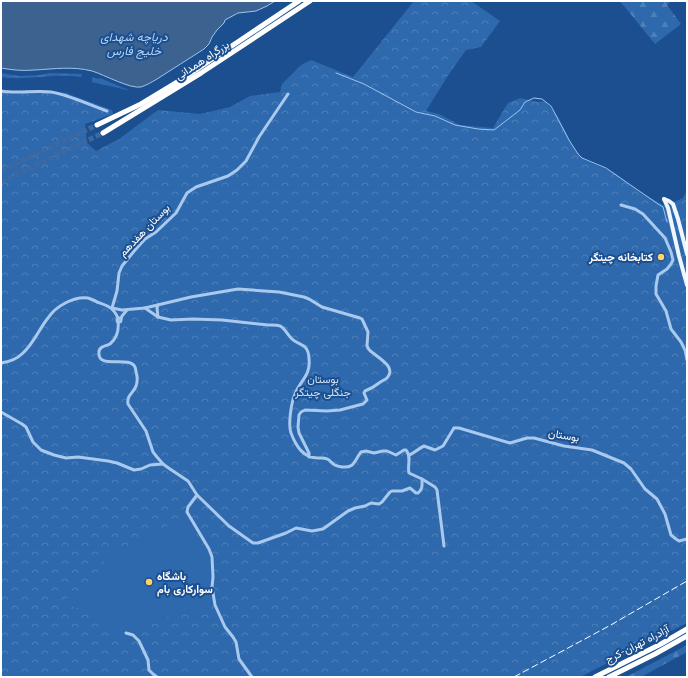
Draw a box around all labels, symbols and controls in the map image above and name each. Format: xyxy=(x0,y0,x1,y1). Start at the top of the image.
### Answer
water label: دریاچه شهدای خلیج فارس xyxy=(100,29,168,60)
street label: بزرگراه همدانی xyxy=(172,37,232,83)
street label: بوستان هفدهم xyxy=(115,201,173,260)
place label: کتابخانه چیتگر xyxy=(588,250,653,265)
marker: کتابخانه چیتگر xyxy=(656,252,666,262)
park label: بوستان جنگلی چیتگر xyxy=(294,372,351,400)
street label: بوستان xyxy=(547,425,581,445)
place label: باشگاه سوارکاری بام xyxy=(157,569,213,597)
marker: باشگاه سوارکاری بام xyxy=(144,577,154,587)
street label: آزادراه تهران-کرج xyxy=(603,621,673,667)

